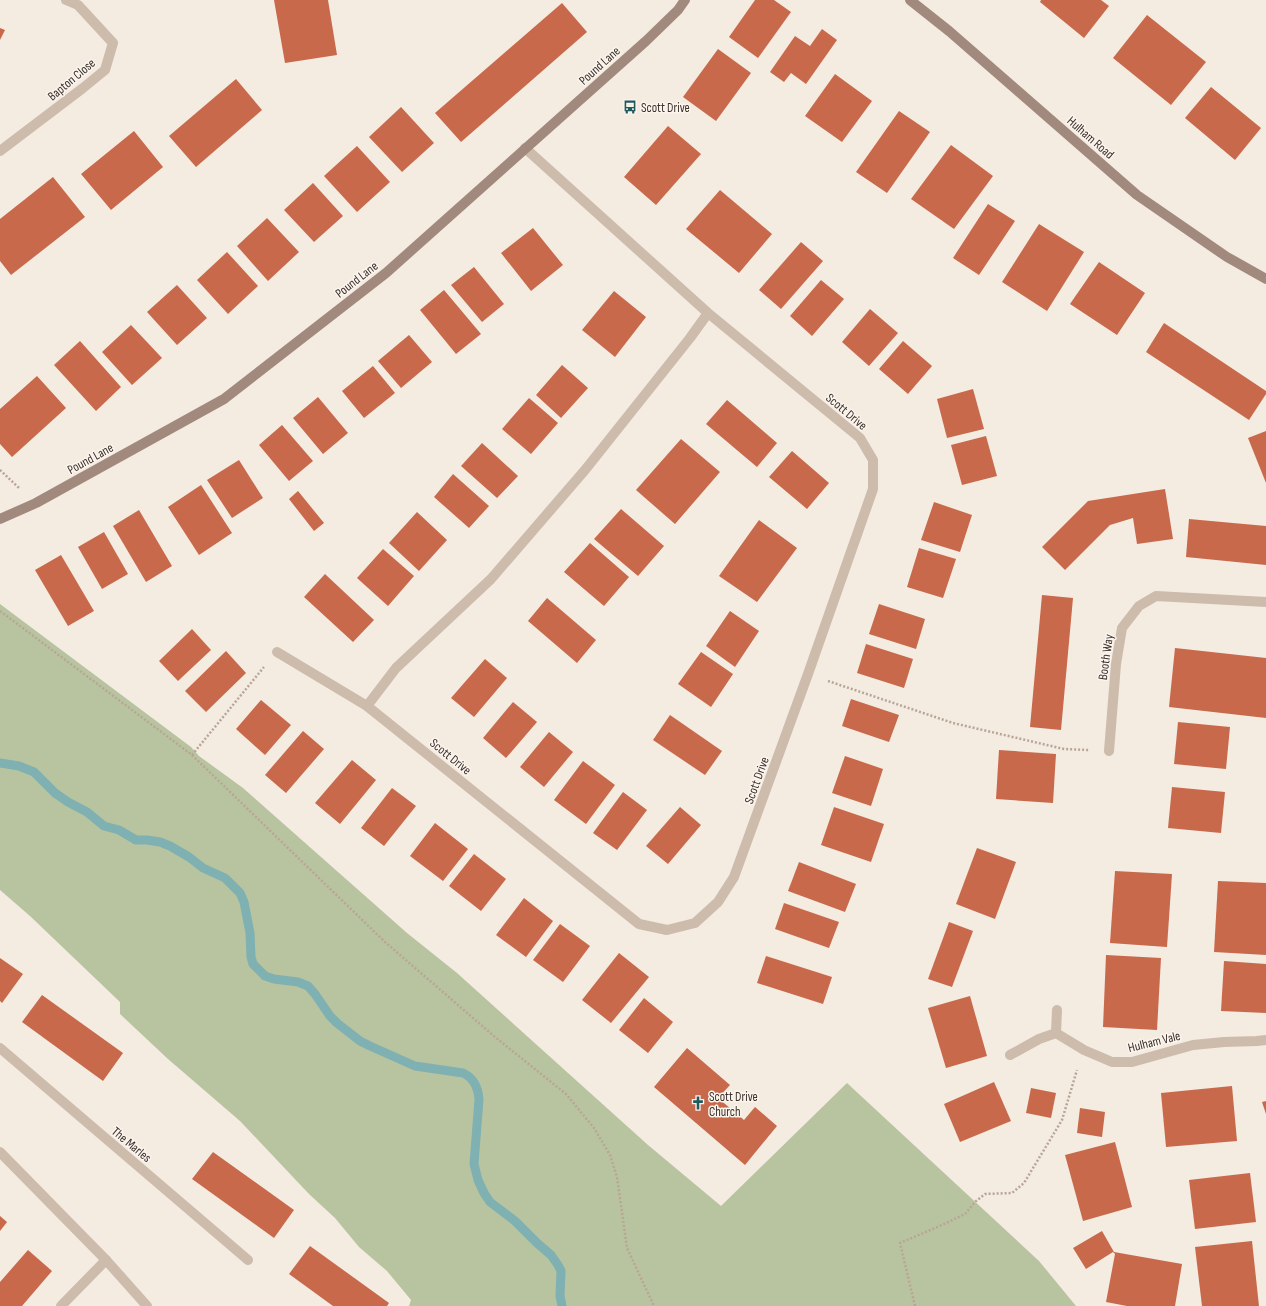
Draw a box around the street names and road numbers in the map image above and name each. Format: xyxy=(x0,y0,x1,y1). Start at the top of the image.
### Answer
street label: Pound Lane xyxy=(576,43,624,88)
street label: Bapton Close xyxy=(45,55,99,104)
street label: Hulham Road xyxy=(1064,113,1117,163)
street label: Pound Lane xyxy=(332,258,381,301)
street label: Scott Drive xyxy=(823,390,870,434)
street label: Pound Lane xyxy=(65,440,116,478)
street label: Booth Way xyxy=(1095,633,1117,681)
street label: Scott Drive xyxy=(426,735,474,778)
street label: Scott Drive xyxy=(741,755,773,806)
street label: Hulham Vale xyxy=(1126,1028,1182,1056)
street label: The Marles xyxy=(108,1124,155,1166)

